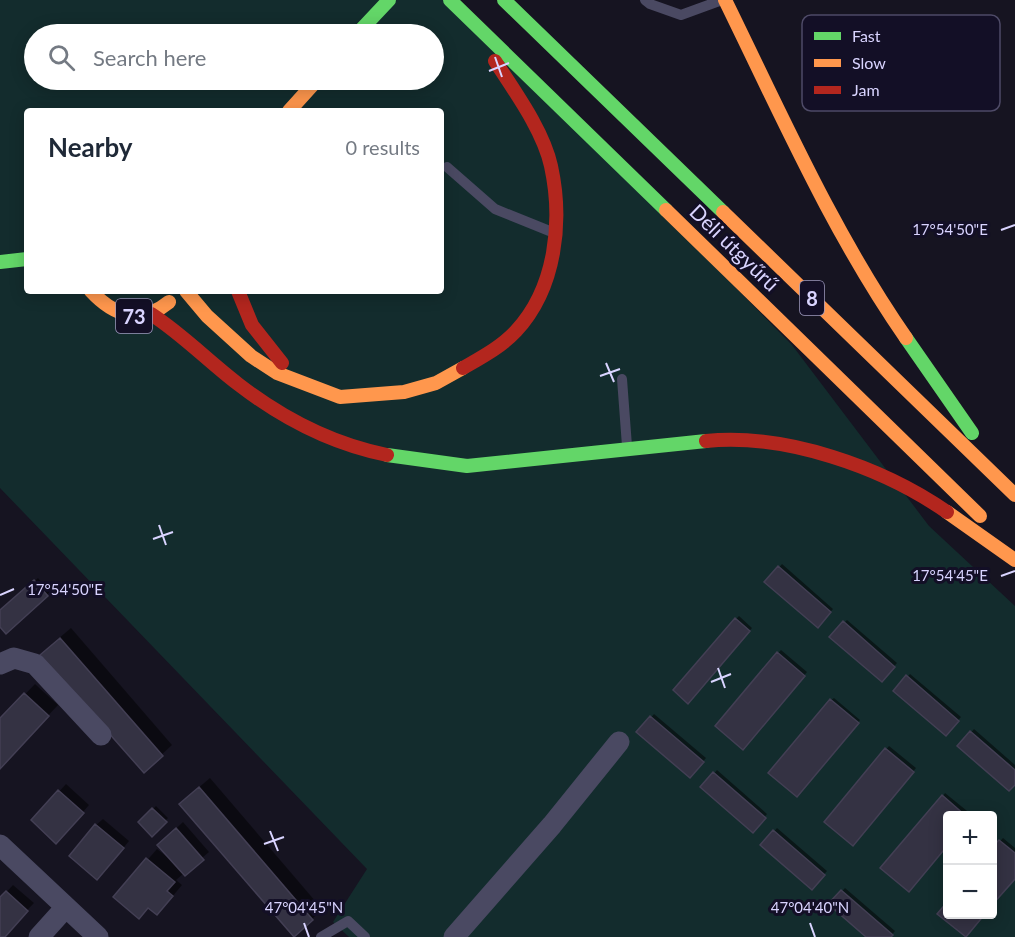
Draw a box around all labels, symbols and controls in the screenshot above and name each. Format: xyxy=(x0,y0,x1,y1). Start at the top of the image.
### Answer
legend xyxy=(802,15,1000,111)
search box xyxy=(24,24,444,90)
text: Fast xyxy=(852,26,881,45)
icon: search xyxy=(45,41,78,74)
text: Search here xyxy=(93,44,206,71)
text: Slow xyxy=(852,53,886,72)
text: Jam xyxy=(852,80,880,99)
text: Nearby xyxy=(48,131,133,163)
text: 0 results xyxy=(345,135,420,159)
street label: Déli útgyűrű xyxy=(685,198,785,296)
text: 17°54'50"E xyxy=(912,220,988,238)
road number: 8 xyxy=(800,281,824,315)
road number: 73 xyxy=(116,299,152,333)
text: 17°54'45"E xyxy=(912,566,988,584)
text: 17°54'50"E xyxy=(27,580,103,598)
map controls xyxy=(943,811,997,919)
button: + xyxy=(943,811,997,865)
button: − xyxy=(943,865,997,919)
text: 47°04'45"N xyxy=(265,898,343,916)
text: 47°04'40"N xyxy=(771,898,849,916)

